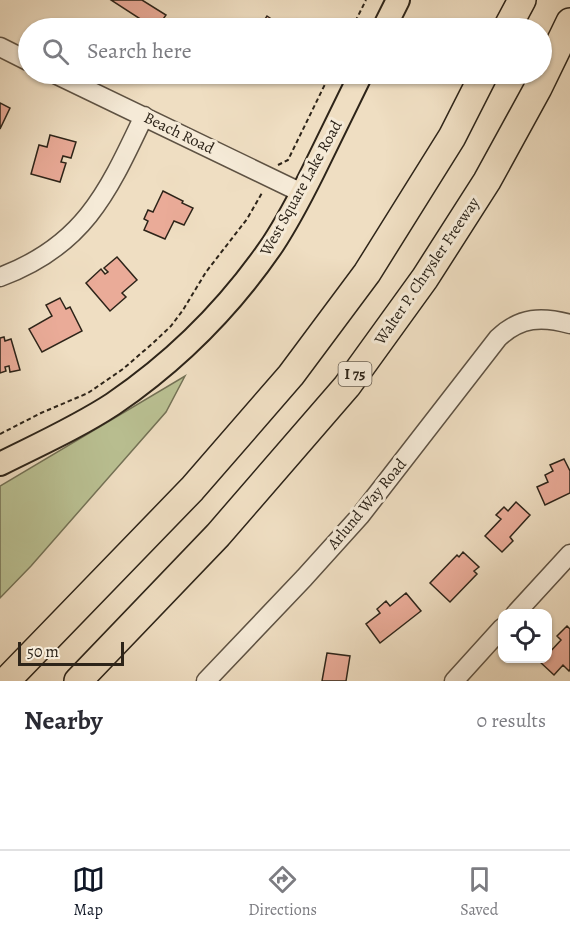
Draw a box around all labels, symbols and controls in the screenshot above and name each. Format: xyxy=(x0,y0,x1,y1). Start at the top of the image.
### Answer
search box xyxy=(18,18,552,84)
icon: search xyxy=(39,35,72,68)
text: Search here xyxy=(87,36,192,66)
street label: Beach Road xyxy=(140,106,218,160)
street label: West Square Lake Road xyxy=(254,116,348,260)
street label: Walter P. Chrysler Freeway xyxy=(369,192,485,350)
road number: I 75 xyxy=(338,362,372,386)
street label: Arlund Way Road xyxy=(322,453,412,555)
map controls xyxy=(498,609,552,663)
button: locate xyxy=(498,609,552,663)
scale bar xyxy=(18,639,124,666)
text: 50 m xyxy=(27,641,59,663)
text: Nearby xyxy=(24,703,103,738)
text: 0 results xyxy=(477,707,546,734)
tab: Map xyxy=(72,863,105,921)
tab: Directions xyxy=(248,863,317,921)
tab: Saved xyxy=(460,863,498,921)

